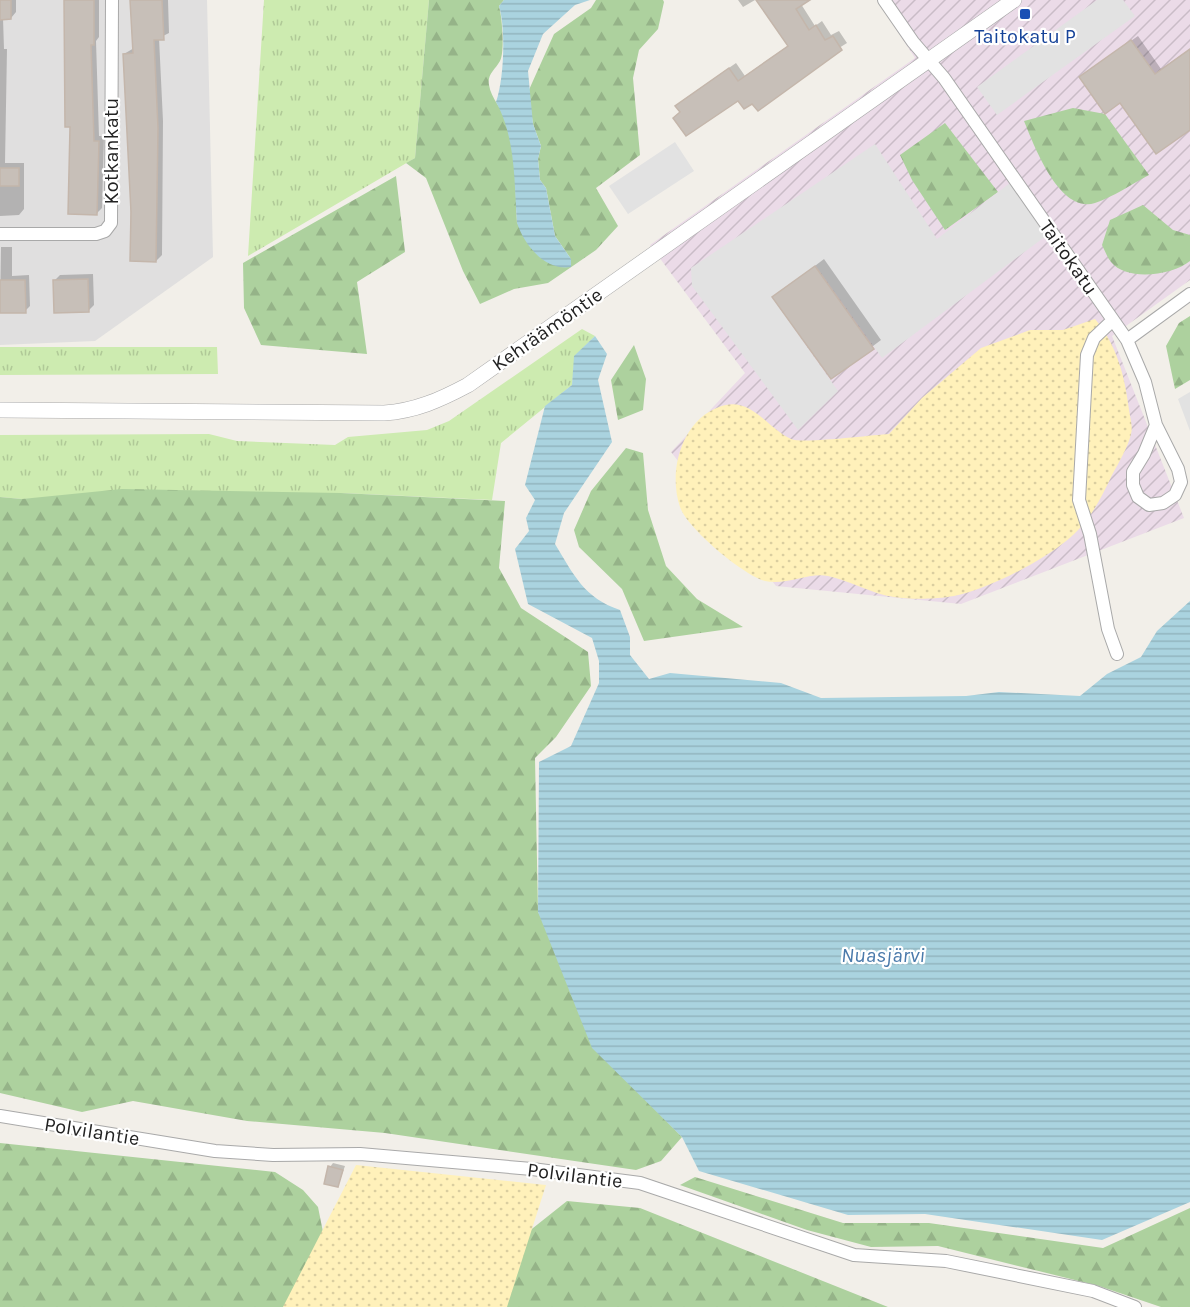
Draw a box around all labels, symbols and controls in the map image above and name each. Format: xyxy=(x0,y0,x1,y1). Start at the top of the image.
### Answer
marker: Taitokatu P xyxy=(1018,7,1032,21)
place label: Taitokatu P xyxy=(974,25,1076,48)
street label: Kotkankatu xyxy=(100,98,123,204)
street label: Taitokatu xyxy=(1035,216,1103,299)
street label: Kehräämöntie xyxy=(488,283,607,376)
water label: Nuasjärvi xyxy=(841,943,925,967)
street label: Polvilantie xyxy=(43,1113,141,1150)
street label: Polvilantie xyxy=(526,1158,624,1193)

